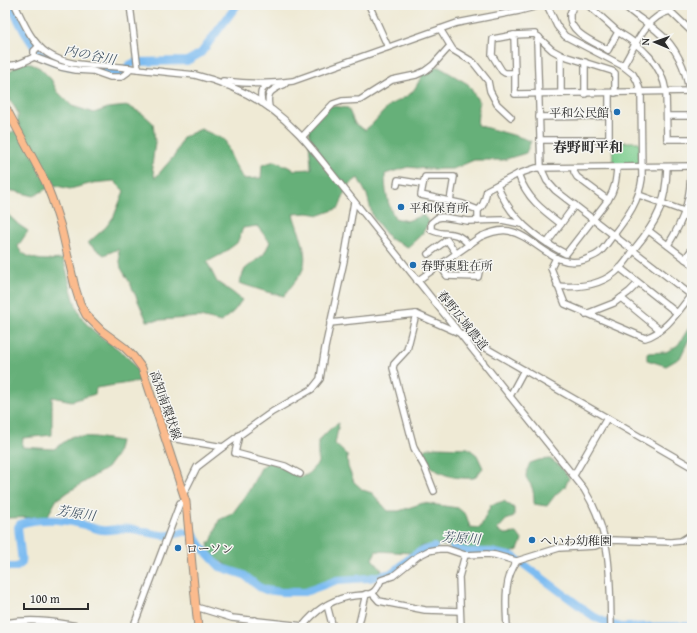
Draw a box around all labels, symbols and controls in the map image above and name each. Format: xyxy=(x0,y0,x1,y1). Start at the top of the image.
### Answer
north arrow xyxy=(635,22,675,62)
text: N xyxy=(637,37,653,46)
water label: 内の谷川 xyxy=(63,41,119,70)
place label: 平和公民館 xyxy=(549,104,609,121)
marker: 平和公民館 xyxy=(612,107,622,117)
district label: 春野町平和 xyxy=(553,137,623,157)
place label: 平和保育所 xyxy=(409,199,469,216)
marker: 平和保育所 xyxy=(396,202,406,212)
place label: 春野東駐在所 xyxy=(421,257,493,274)
marker: 春野東駐在所 xyxy=(408,260,418,270)
street label: 春野広域農道 xyxy=(434,287,492,353)
street label: 高知南環状線 xyxy=(146,368,186,442)
water label: 芳原川 xyxy=(55,501,99,526)
water label: 芳原川 xyxy=(441,527,483,549)
place label: へいわ幼稚園 xyxy=(540,532,612,549)
marker: へいわ幼稚園 xyxy=(527,535,537,545)
place label: ローソン xyxy=(186,540,234,557)
marker: ローソン xyxy=(173,543,183,553)
scale bar xyxy=(24,585,88,611)
text: 100 m xyxy=(30,590,60,607)

